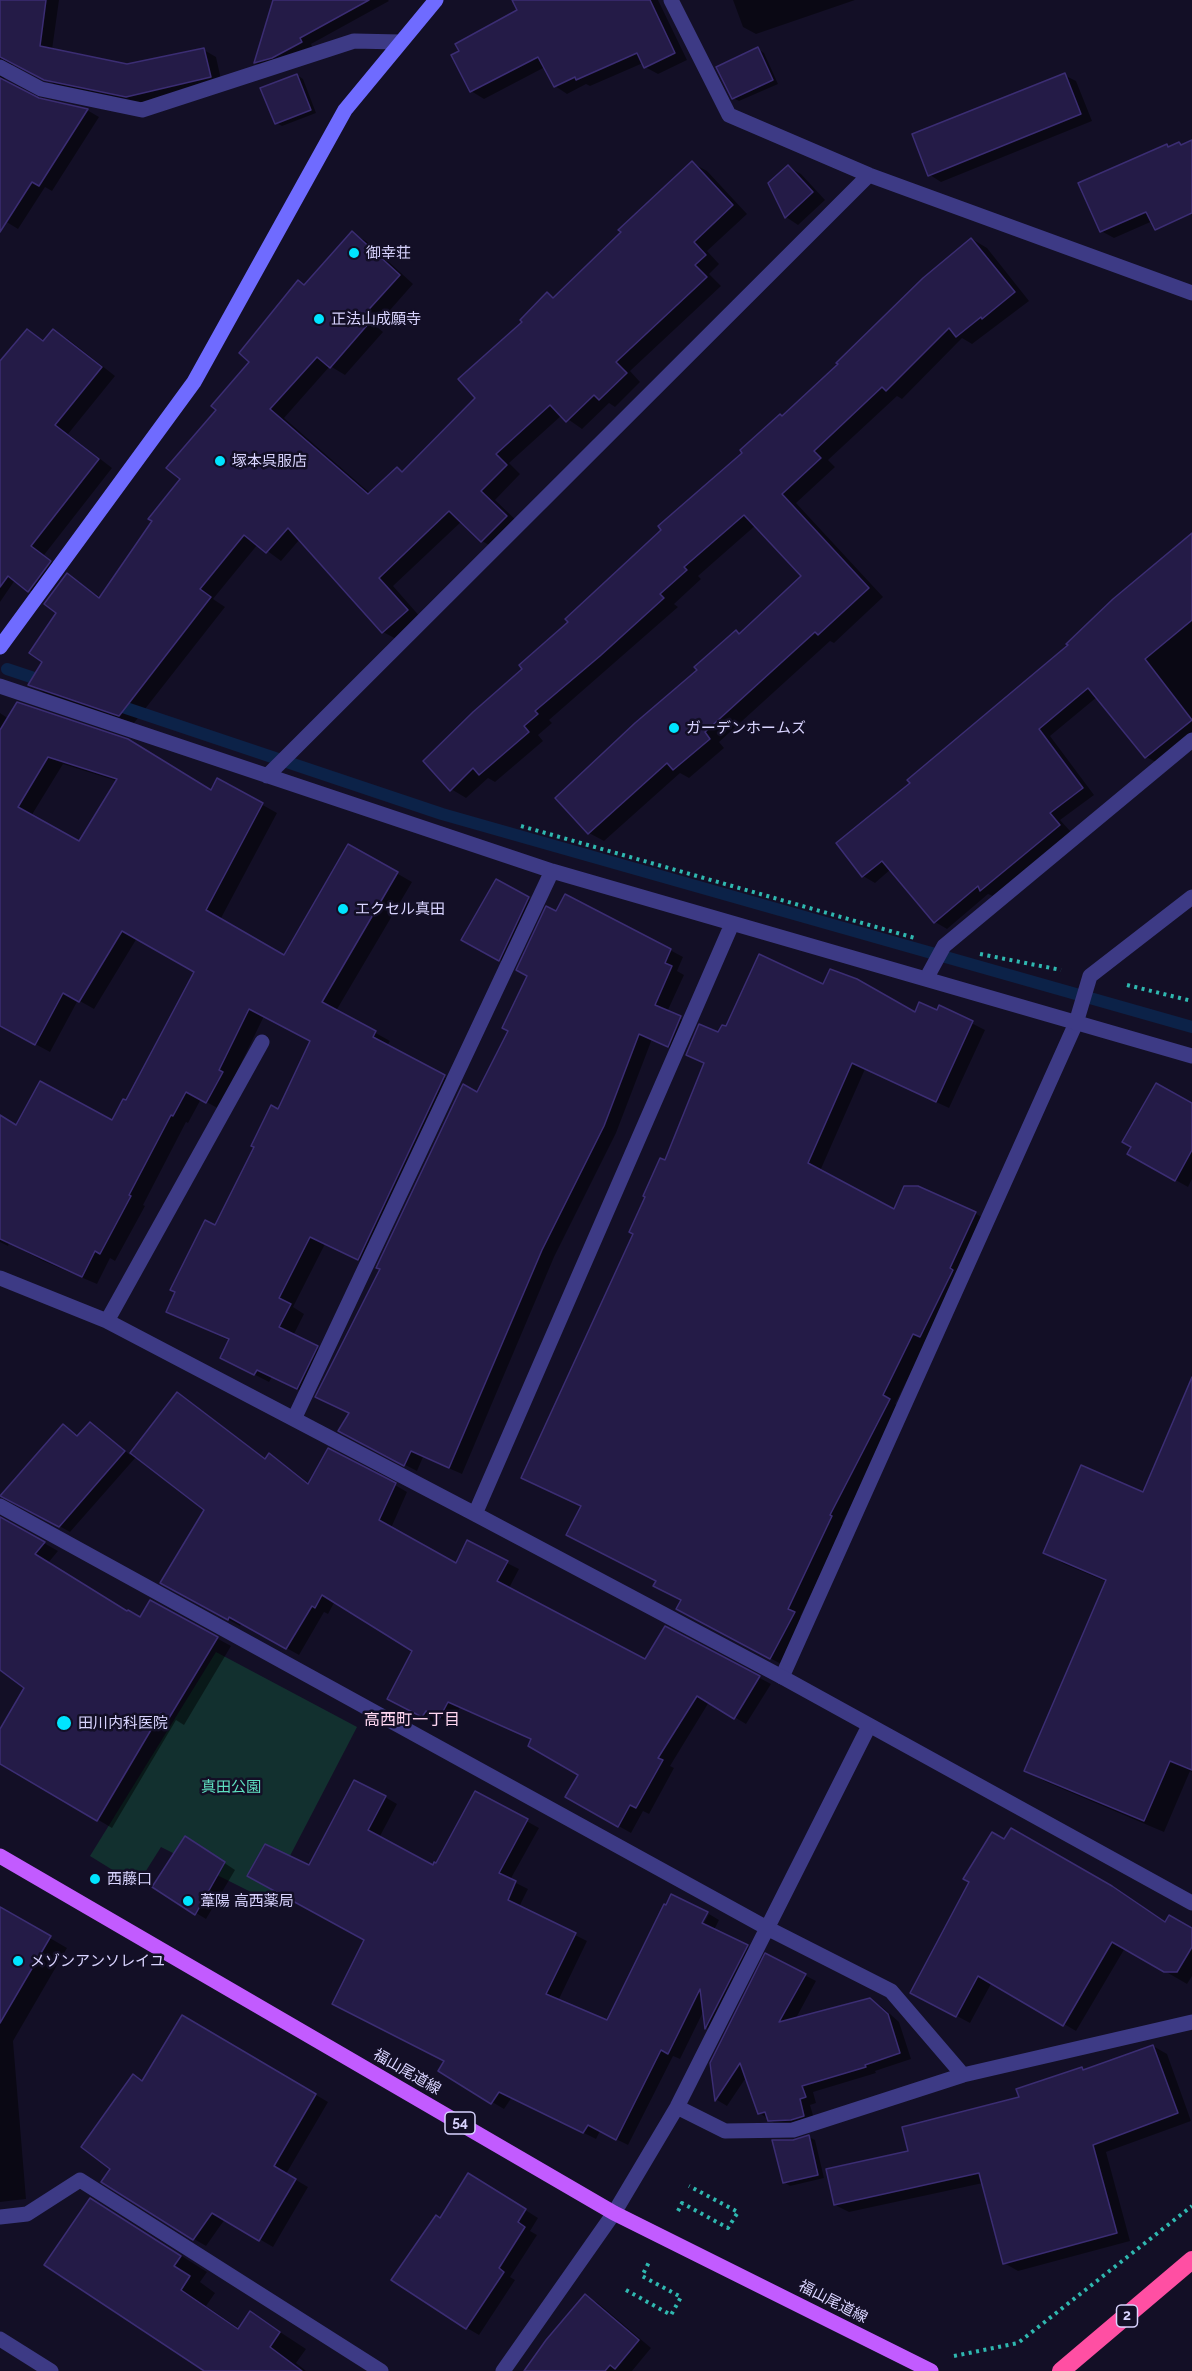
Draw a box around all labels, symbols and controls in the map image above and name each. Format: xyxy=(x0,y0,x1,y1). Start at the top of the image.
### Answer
place label: 御幸荘 xyxy=(366,244,411,262)
marker: 御幸荘 xyxy=(347,246,361,260)
place label: 正法山成願寺 xyxy=(331,310,421,328)
marker: 正法山成願寺 xyxy=(312,312,326,326)
place label: 塚本呉服店 xyxy=(232,452,307,470)
marker: 塚本呉服店 xyxy=(213,454,227,468)
place label: ガーデンホームズ xyxy=(686,719,806,737)
marker: ガーデンホームズ xyxy=(667,721,681,735)
place label: エクセル真田 xyxy=(355,900,445,918)
marker: エクセル真田 xyxy=(336,902,350,916)
district label: 高西町一丁目 xyxy=(364,1710,460,1730)
marker: 田川内科医院 xyxy=(55,1714,73,1732)
place label: 田川内科医院 xyxy=(78,1714,168,1732)
park label: 真田公園 xyxy=(201,1778,261,1796)
place label: 西藤口 xyxy=(107,1870,152,1888)
marker: 西藤口 xyxy=(88,1872,102,1886)
place label: 葦陽 高西薬局 xyxy=(200,1892,294,1910)
marker: 葦陽 高西薬局 xyxy=(181,1894,195,1908)
place label: メゾンアンソレイユ xyxy=(30,1952,165,1970)
marker: メゾンアンソレイユ xyxy=(11,1954,25,1968)
street label: 福山尾道線 xyxy=(370,2045,444,2099)
road number: 54 xyxy=(445,2112,475,2134)
street label: 福山尾道線 xyxy=(796,2277,870,2327)
road number: 2 xyxy=(1116,2305,1138,2327)

